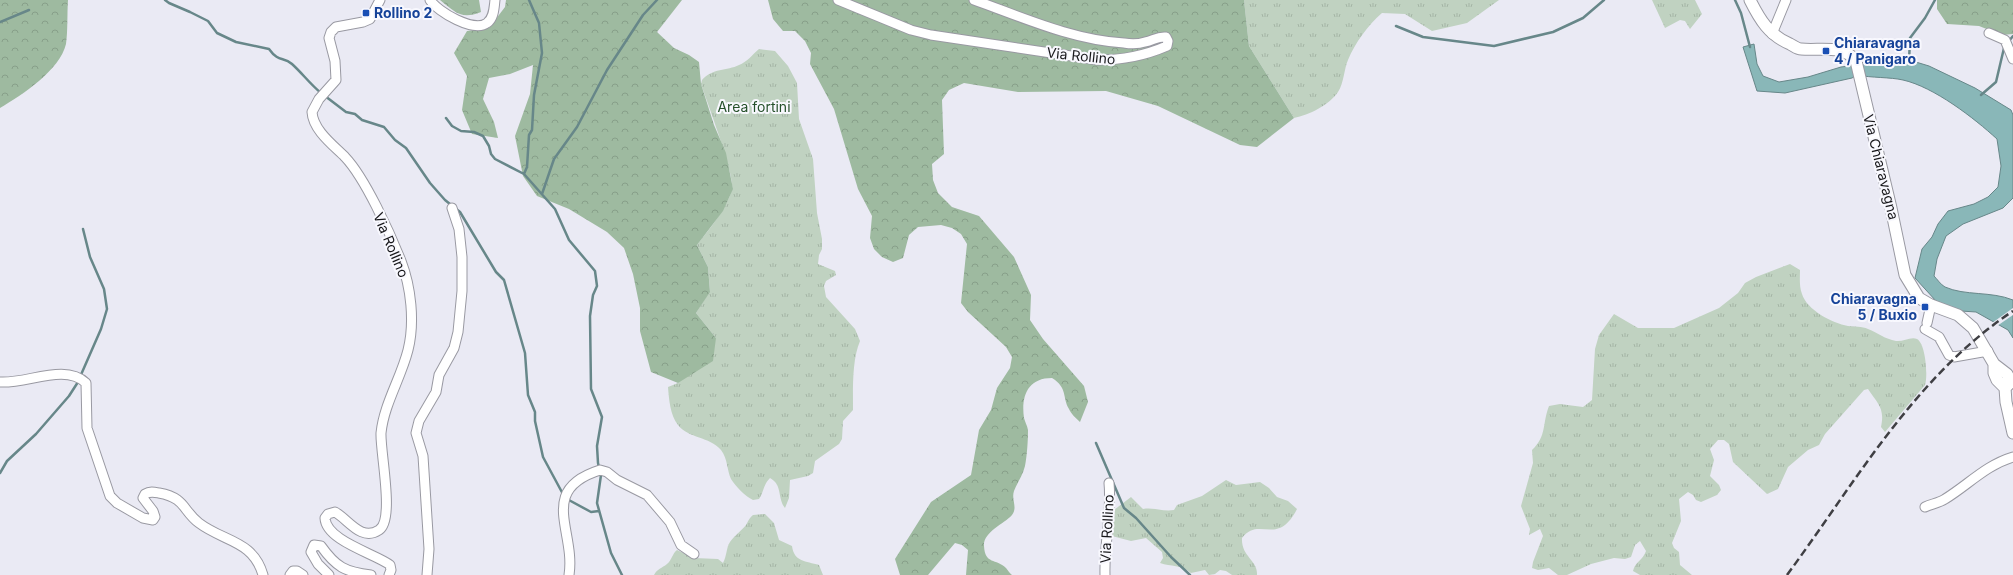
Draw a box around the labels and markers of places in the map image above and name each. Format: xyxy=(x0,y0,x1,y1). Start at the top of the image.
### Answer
place label: Rollino 2 xyxy=(374,4,433,21)
marker: Rollino 2 xyxy=(361,8,371,18)
place label: Chiaravagna 4 / Panigaro xyxy=(1834,34,1920,67)
marker: Chiaravagna 4 / Panigaro xyxy=(1821,46,1831,56)
place label: Chiaravagna 5 / Buxio xyxy=(1831,290,1917,323)
marker: Chiaravagna 5 / Buxio xyxy=(1920,302,1930,312)

